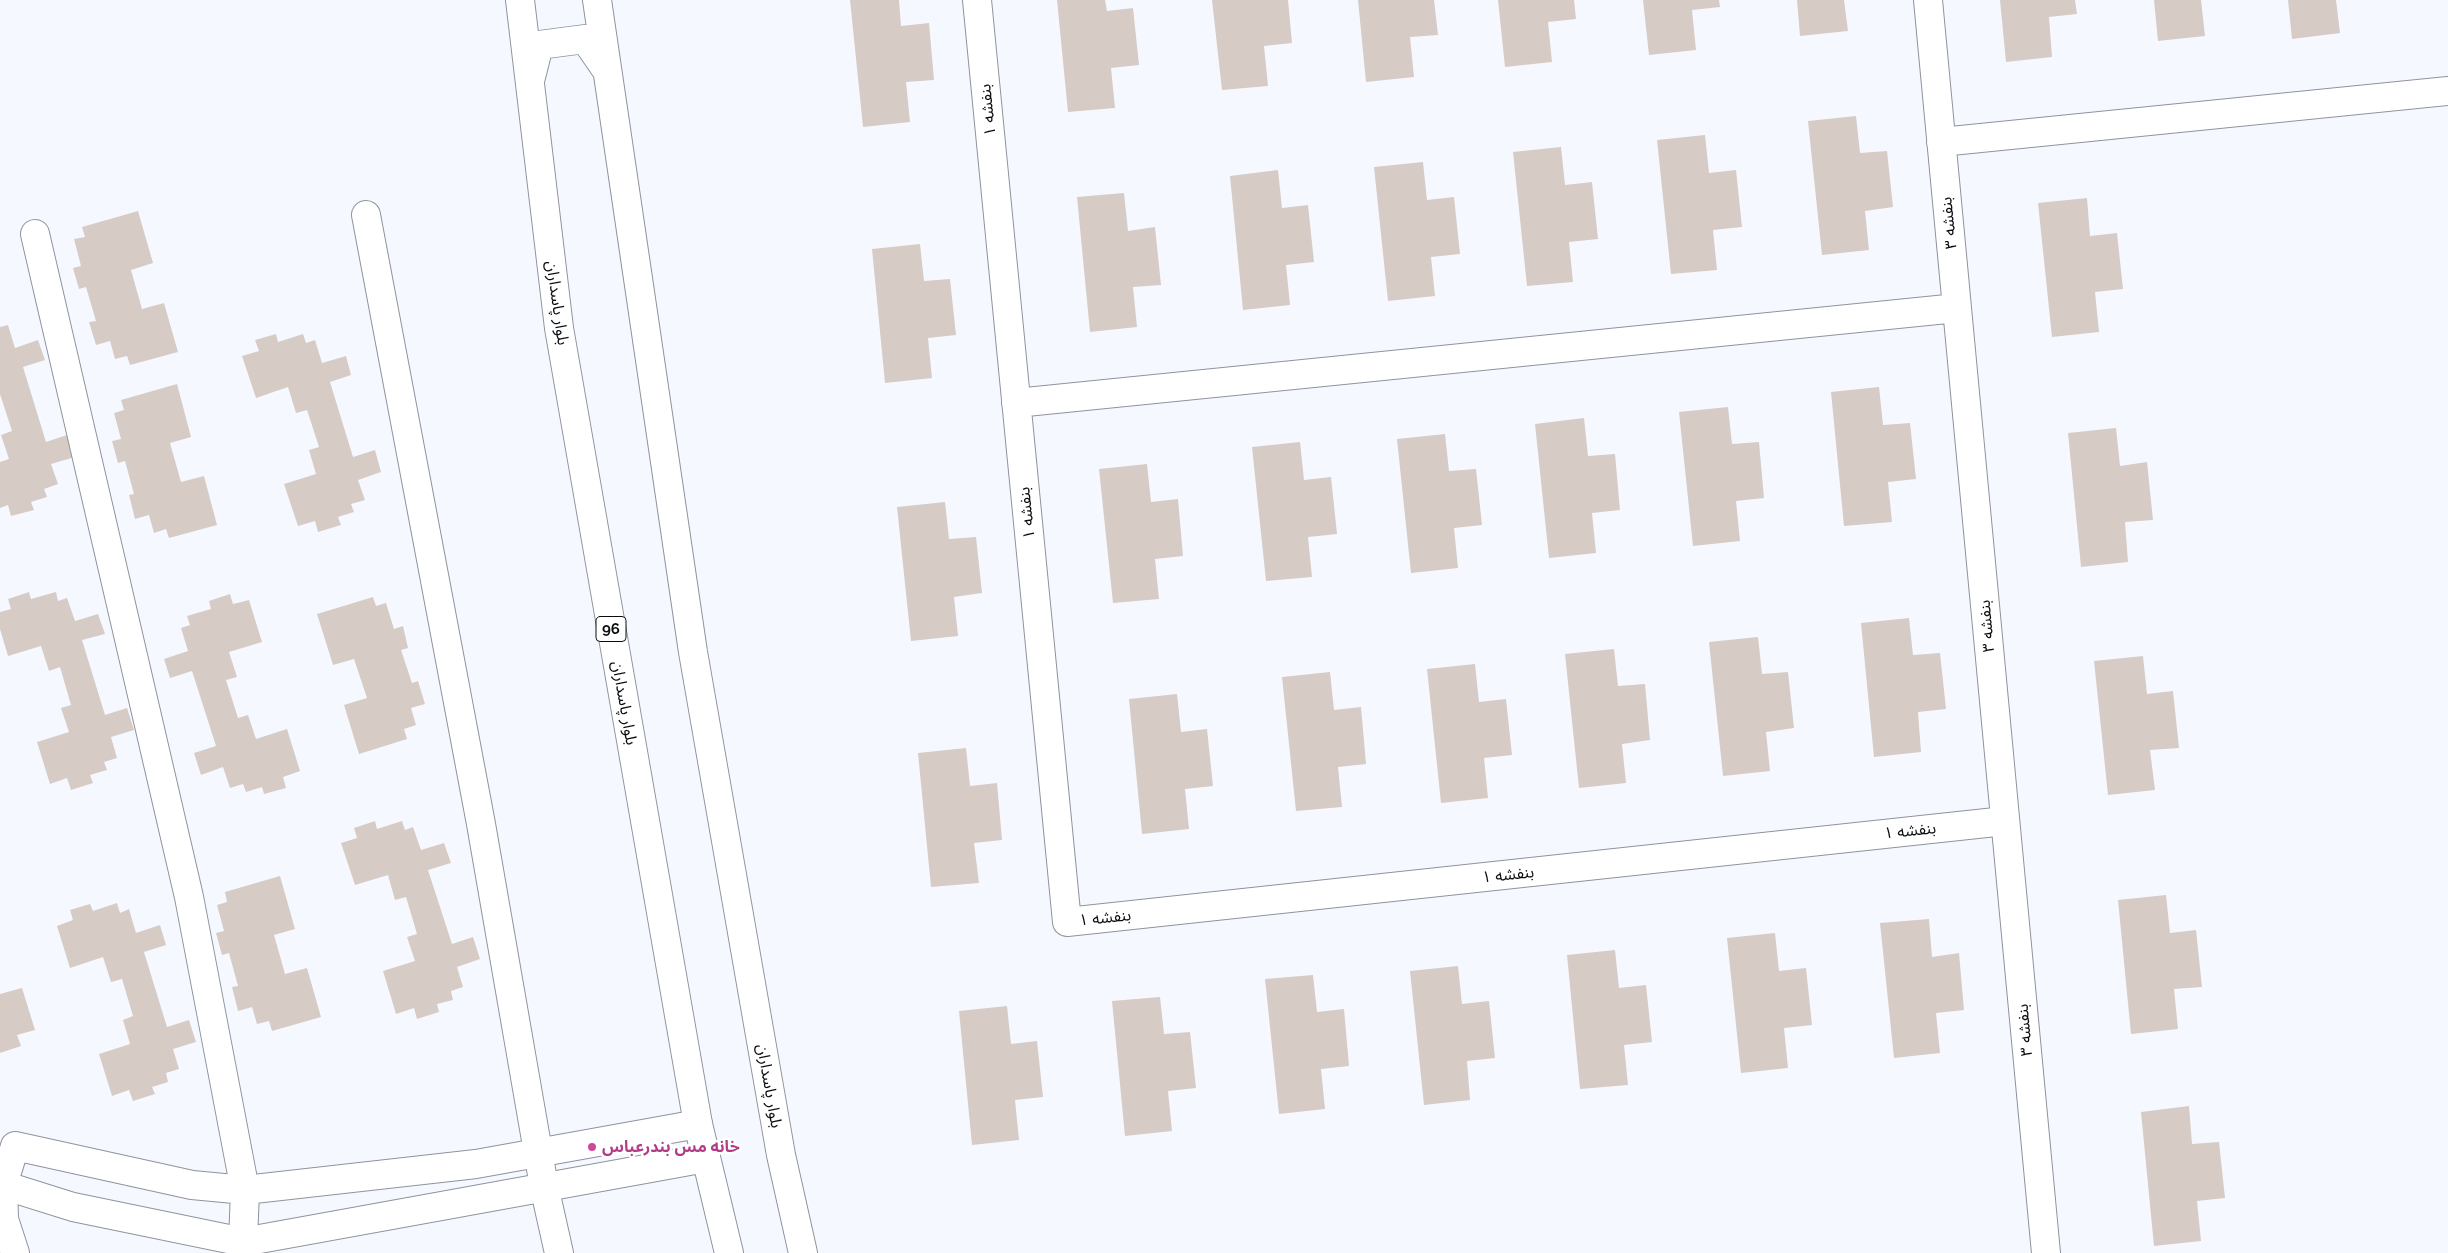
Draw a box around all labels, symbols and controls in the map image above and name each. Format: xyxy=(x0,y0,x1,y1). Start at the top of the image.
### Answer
street label: بنفشه ۱ xyxy=(976,83,1000,137)
street label: بنفشه ۳ xyxy=(1937,196,1961,250)
street label: بلوار پاسداران xyxy=(542,260,572,346)
street label: بنفشه ۱ xyxy=(1015,486,1039,540)
street label: بنفشه ۳ xyxy=(1975,599,1999,653)
road number: 96 xyxy=(596,616,626,642)
street label: بلوار پاسداران xyxy=(607,659,641,747)
street label: بنفشه ۱ xyxy=(1883,819,1937,843)
street label: بنفشه ۱ xyxy=(1481,863,1535,887)
street label: بنفشه ۱ xyxy=(1078,906,1132,930)
street label: بنفشه ۳ xyxy=(2013,1003,2037,1057)
street label: بلوار پاسداران xyxy=(752,1042,786,1130)
place label: خانه مس بندرعباس xyxy=(602,1137,740,1157)
marker: خانه مس بندرعباس xyxy=(586,1141,598,1153)

